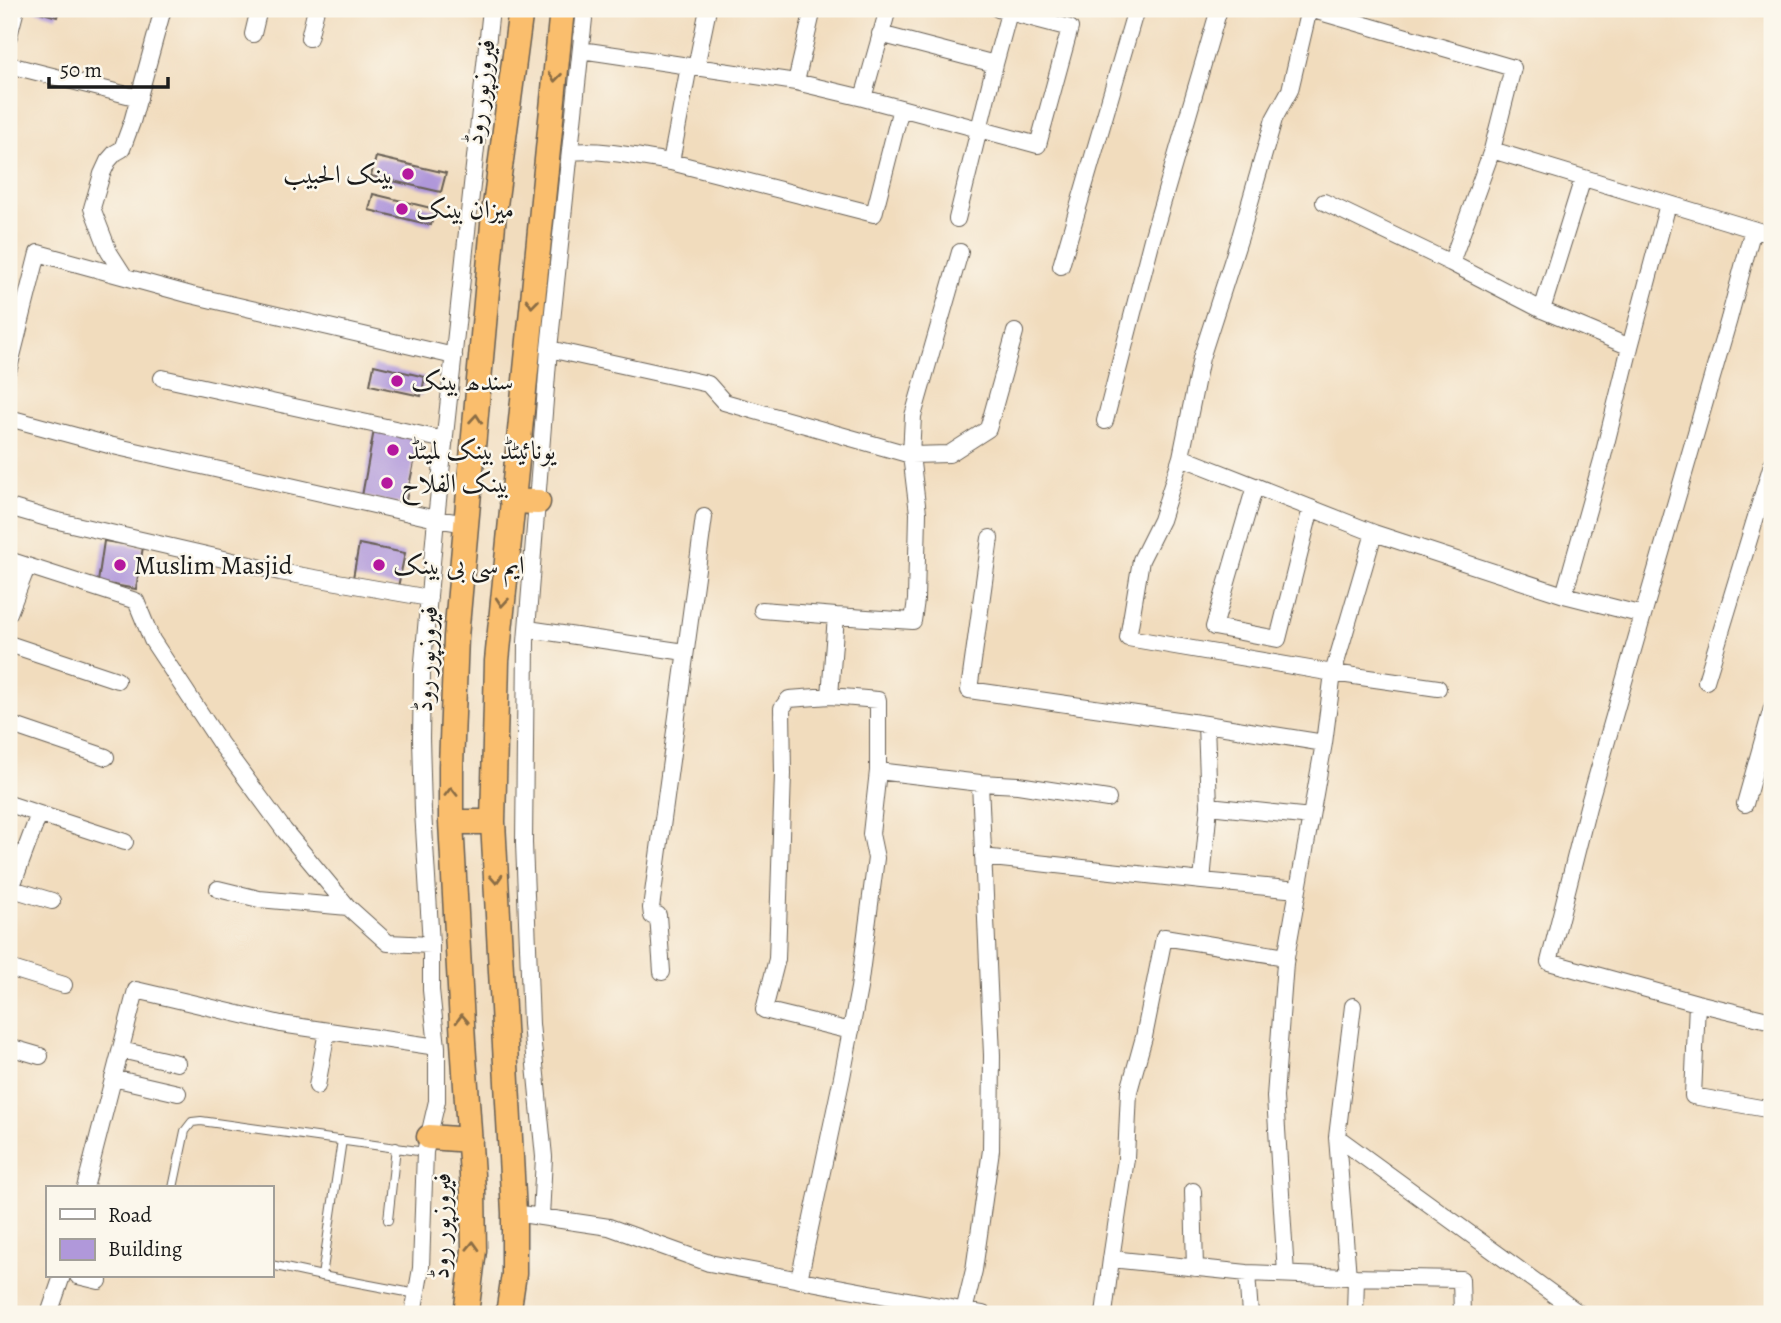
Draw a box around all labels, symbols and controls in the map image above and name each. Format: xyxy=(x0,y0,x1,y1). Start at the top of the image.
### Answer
street label: فیروزپور روڈ xyxy=(456,37,505,147)
scale bar xyxy=(49,46,168,90)
text: 50 m xyxy=(60,56,102,84)
one-way arrow xyxy=(548,71,563,82)
place label: بينک الحبيب xyxy=(283,157,394,192)
marker: بينک الحبيب xyxy=(400,166,416,182)
place label: میزان بینک xyxy=(416,192,514,227)
marker: میزان بینک xyxy=(394,201,410,217)
one-way arrow xyxy=(525,297,540,309)
place label: سندھ بینک xyxy=(411,364,514,399)
marker: سندھ بینک xyxy=(389,373,405,389)
one-way arrow xyxy=(468,413,483,424)
place label: یونائیٹڈ بینک لمیٹڈ xyxy=(407,433,558,468)
marker: یونائیٹڈ بینک لمیٹڈ xyxy=(385,442,401,458)
place label: بینک الفلاح xyxy=(401,466,510,507)
marker: بینک الفلاح xyxy=(379,475,395,491)
place label: Muslim Masjid xyxy=(134,548,293,583)
place label: ایم سی بی بینک xyxy=(393,548,525,588)
marker: Muslim Masjid xyxy=(112,557,128,573)
marker: ایم سی بی بینک xyxy=(371,557,387,573)
one-way arrow xyxy=(495,597,510,608)
street label: فیروزپور روڈ xyxy=(406,605,447,713)
one-way arrow xyxy=(443,786,459,797)
one-way arrow xyxy=(488,873,503,884)
one-way arrow xyxy=(454,1014,469,1025)
street label: فیروزپور روڈ xyxy=(423,1172,460,1280)
legend xyxy=(46,1186,273,1278)
text: Road xyxy=(108,1201,152,1229)
text: Building xyxy=(108,1235,183,1263)
one-way arrow xyxy=(466,1241,481,1252)

